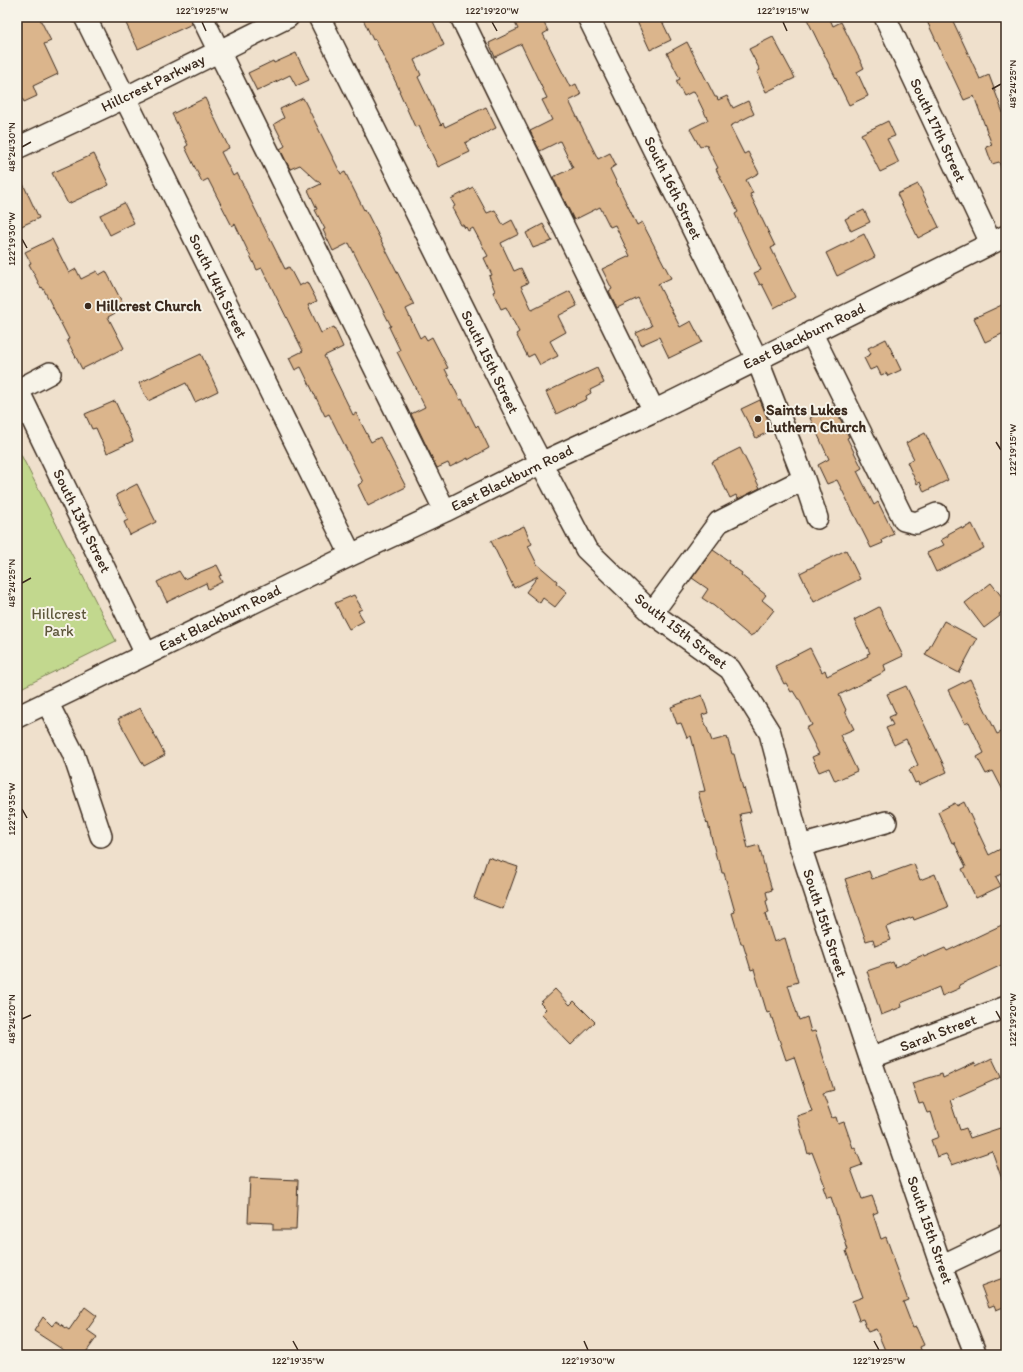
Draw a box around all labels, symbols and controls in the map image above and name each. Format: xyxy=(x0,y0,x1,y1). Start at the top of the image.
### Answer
text: 122°19'25"W xyxy=(176,4,229,17)
text: 122°19'20"W xyxy=(465,4,519,17)
text: 122°19'15"W xyxy=(757,4,809,17)
street label: Hillcrest Parkway xyxy=(98,50,208,116)
text: 48°24'25"N xyxy=(1006,60,1019,108)
street label: South 17th Street xyxy=(906,75,970,185)
text: 48°24'30"N xyxy=(5,122,18,172)
street label: South 16th Street xyxy=(640,133,706,243)
text: 122°19'30"W xyxy=(5,212,18,266)
street label: South 14th Street xyxy=(185,231,251,341)
place label: Hillcrest Church xyxy=(96,297,202,315)
street label: East Blackburn Road xyxy=(740,299,868,373)
marker: Hillcrest Church xyxy=(83,301,93,311)
street label: South 15th Street xyxy=(457,307,523,417)
place label: Saints Lukes Luthern Church xyxy=(766,401,867,436)
marker: Saints Lukes Luthern Church xyxy=(753,414,763,424)
text: 122°19'15"W xyxy=(1006,424,1019,476)
street label: East Blackburn Road xyxy=(448,441,576,515)
street label: South 13th Street xyxy=(49,466,115,576)
text: 48°24'25"N xyxy=(5,559,18,607)
street label: East Blackburn Road xyxy=(156,581,284,655)
street label: South 15th Street xyxy=(631,589,731,673)
park label: Hillcrest Park xyxy=(31,605,87,640)
text: 122°19'35"W xyxy=(5,782,18,835)
street label: South 15th Street xyxy=(799,867,851,980)
text: 122°19'20"W xyxy=(1006,993,1019,1047)
text: 48°24'20"N xyxy=(5,994,18,1044)
street label: Sarah Street xyxy=(897,1010,979,1056)
street label: South 15th Street xyxy=(903,1174,957,1287)
text: 122°19'35"W xyxy=(272,1354,325,1367)
text: 122°19'30"W xyxy=(561,1354,615,1367)
text: 122°19'25"W xyxy=(853,1354,906,1367)

